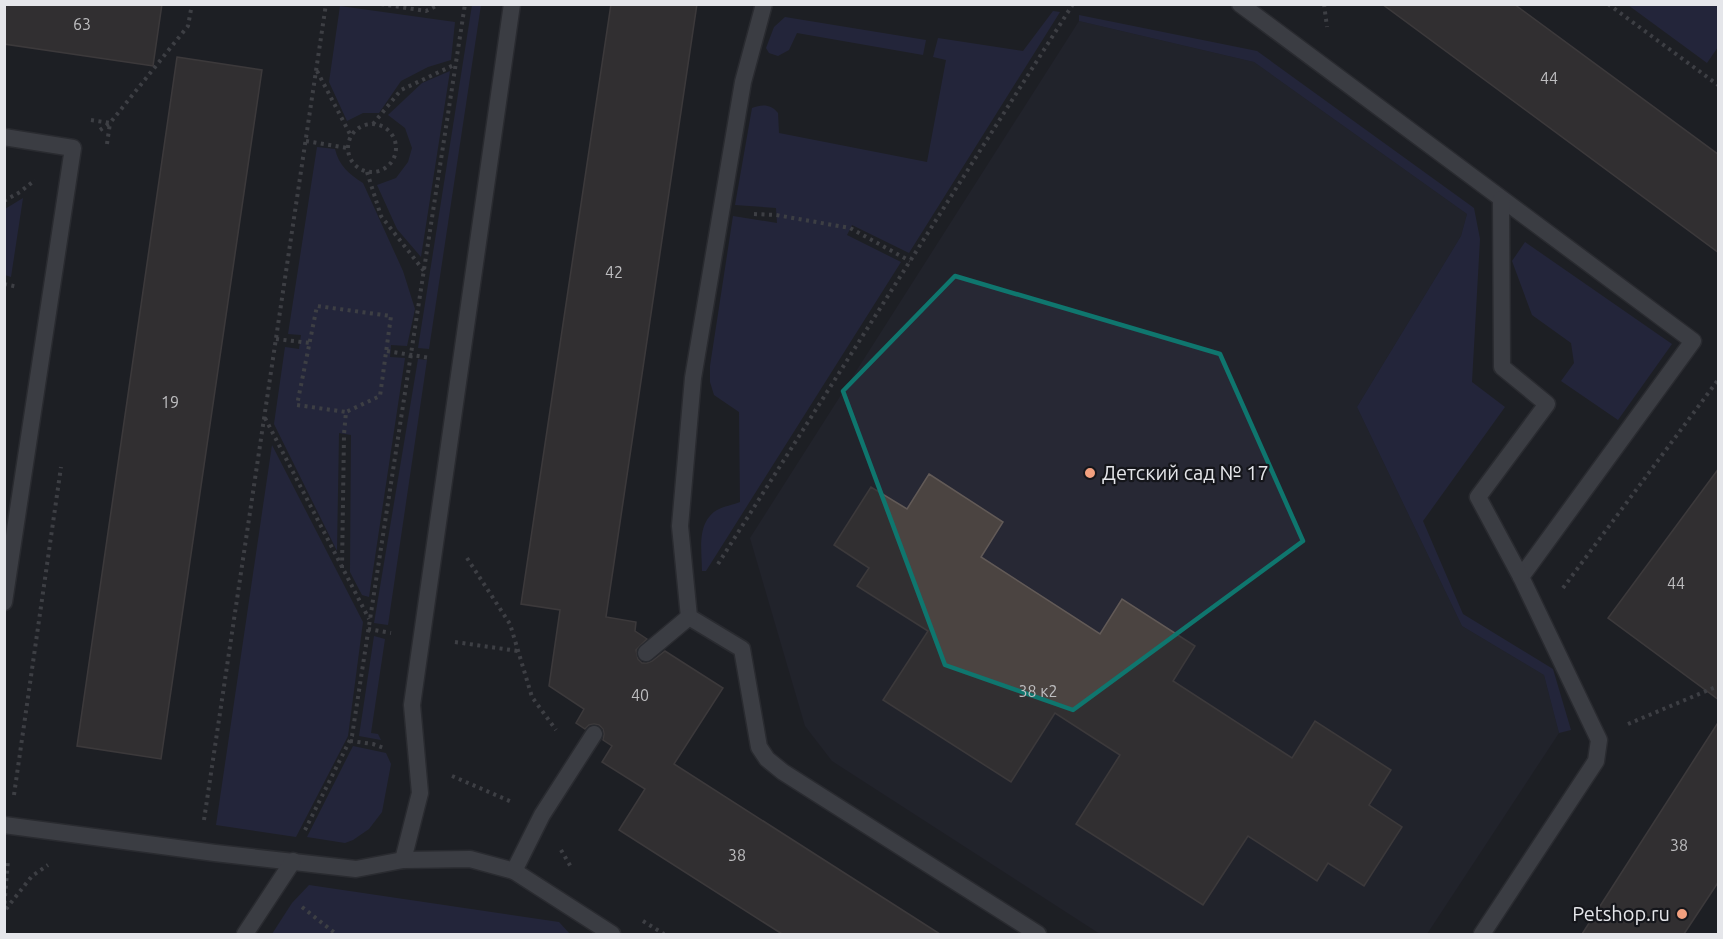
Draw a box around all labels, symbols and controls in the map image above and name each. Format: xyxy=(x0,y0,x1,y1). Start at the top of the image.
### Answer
house number: 63 xyxy=(73,15,91,33)
house number: 44 xyxy=(1540,69,1558,87)
house number: 42 xyxy=(605,263,623,281)
house number: 19 xyxy=(161,393,179,411)
place label: Детский сад № 17 xyxy=(1102,461,1269,484)
marker: Детский сад № 17 xyxy=(1083,466,1097,480)
house number: 44 xyxy=(1667,574,1685,592)
house number: 38 к2 xyxy=(1019,682,1057,700)
house number: 40 xyxy=(631,686,649,704)
house number: 38 xyxy=(1670,836,1688,854)
house number: 38 xyxy=(728,846,746,864)
place label: Petshop.ru xyxy=(1572,902,1670,925)
marker: Petshop.ru xyxy=(1675,907,1689,921)

